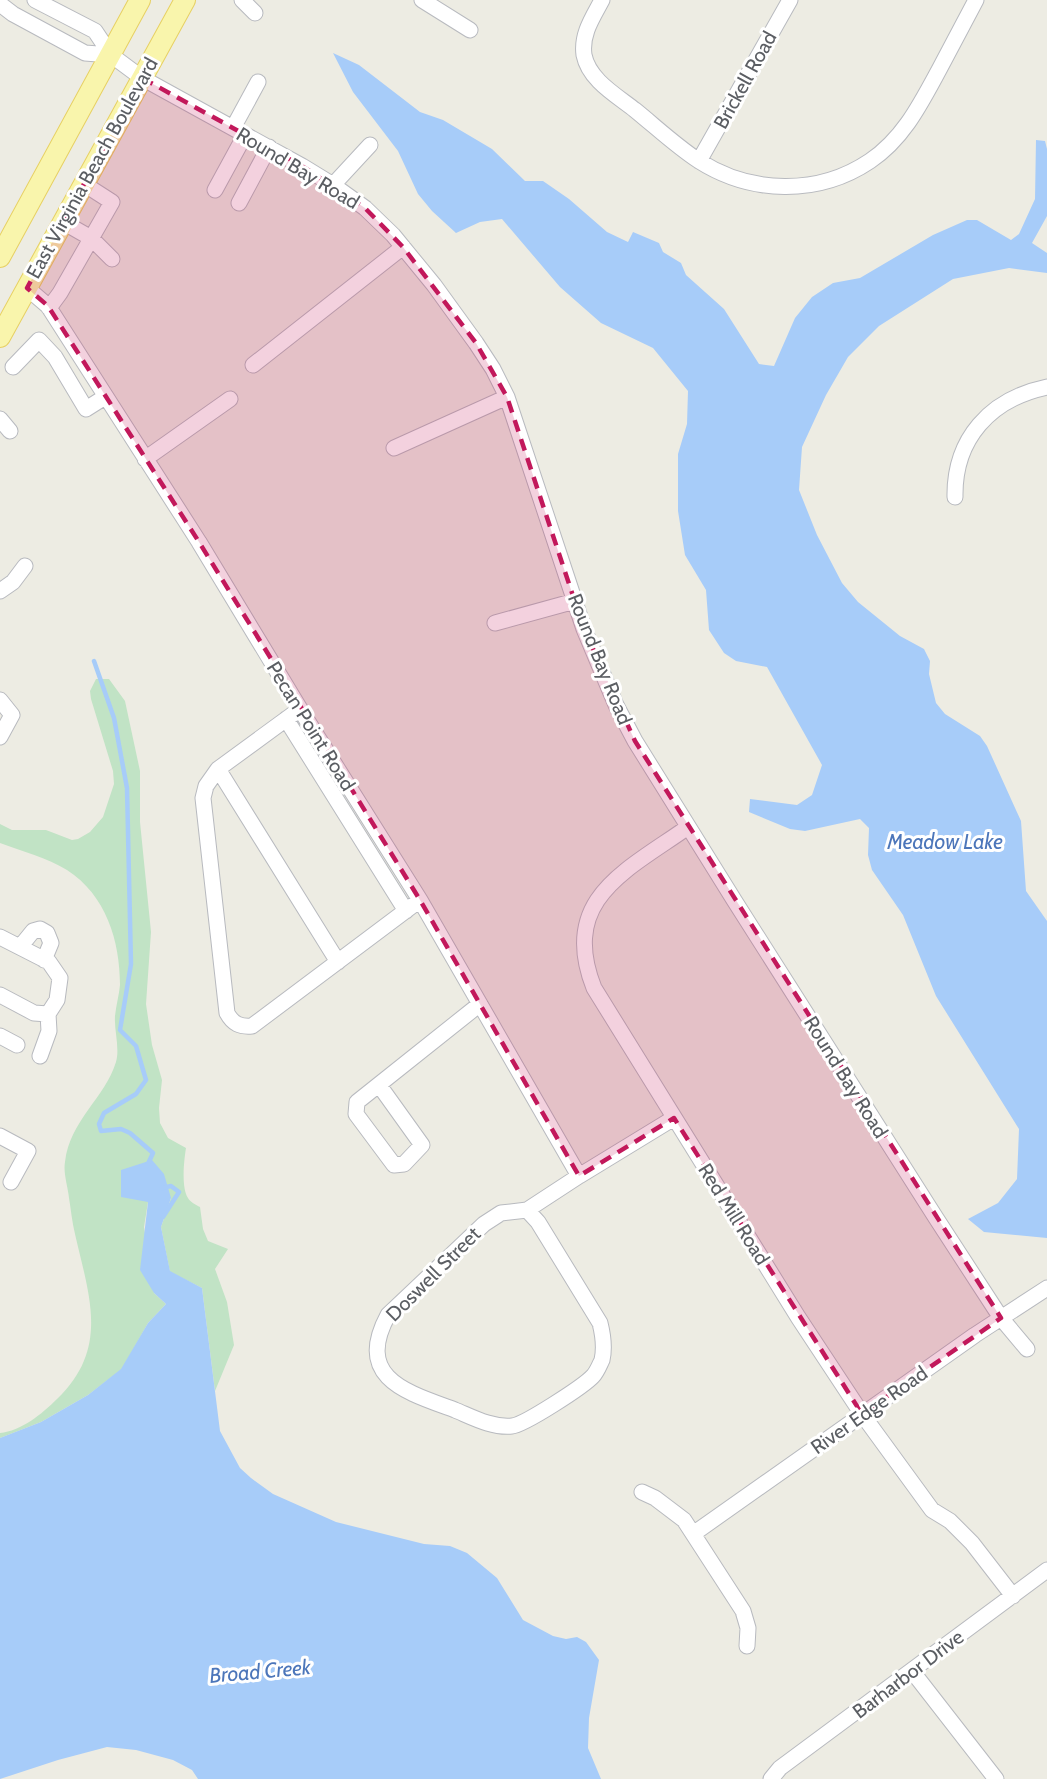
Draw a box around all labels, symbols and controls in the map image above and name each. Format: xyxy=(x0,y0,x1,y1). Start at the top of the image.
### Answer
street label: Brickell Road xyxy=(708,27,782,133)
street label: East Virginia Beach Boulevard xyxy=(21,53,163,283)
street label: Round Bay Road xyxy=(232,122,364,214)
street label: Round Bay Road xyxy=(563,590,637,728)
street label: Pecan Point Road xyxy=(262,657,360,795)
water label: Meadow Lake xyxy=(886,829,1003,854)
street label: Round Bay Road xyxy=(799,1012,893,1142)
street label: Red Mill Road xyxy=(693,1159,775,1269)
street label: Doswell Street xyxy=(381,1222,485,1326)
street label: River Edge Road xyxy=(806,1361,932,1459)
street label: Barharbor Drive xyxy=(848,1625,968,1723)
water label: Broad Creek xyxy=(208,1654,313,1688)

